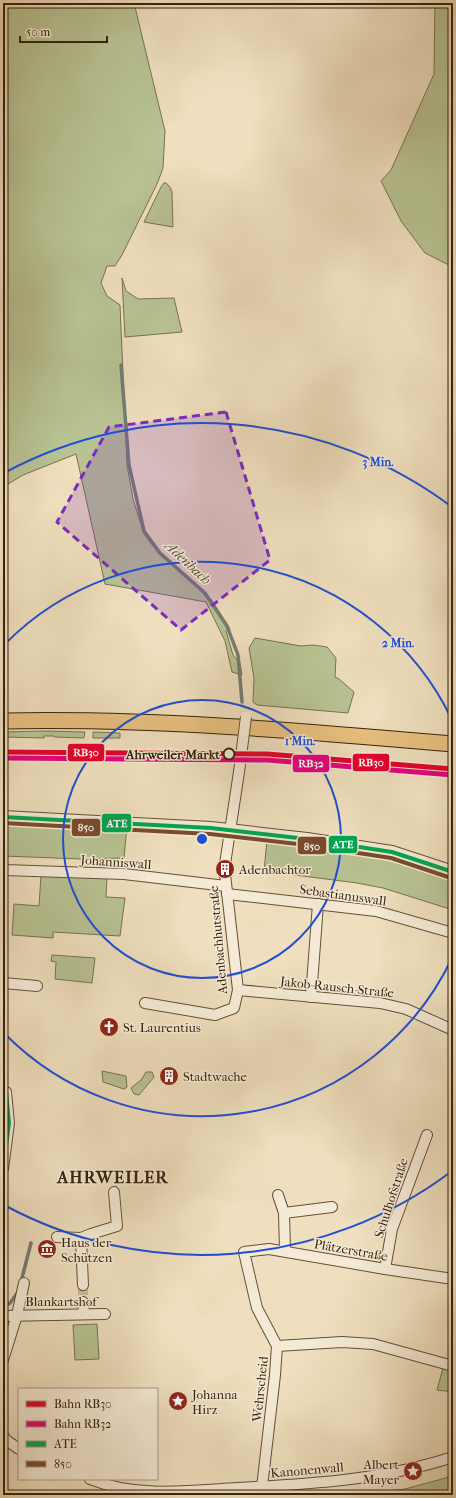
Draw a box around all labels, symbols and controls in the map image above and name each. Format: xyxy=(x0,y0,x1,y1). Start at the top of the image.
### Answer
scale bar xyxy=(20,18,107,44)
text: 50 m xyxy=(26,25,50,39)
text: 3 Min. xyxy=(362,455,394,470)
water label: Adenbach xyxy=(160,536,214,588)
text: 2 Min. xyxy=(382,636,415,650)
text: 1 Min. xyxy=(285,734,316,748)
line badge: RB30 xyxy=(67,743,105,762)
text: RB30 xyxy=(73,746,99,759)
place label: Ahrweiler Markt xyxy=(125,747,220,762)
marker: Ahrweiler Markt xyxy=(222,747,236,761)
line badge: RB30 xyxy=(352,753,390,772)
line badge: RB32 xyxy=(292,754,330,773)
text: RB30 xyxy=(358,756,384,769)
text: RB32 xyxy=(298,757,324,770)
line badge: ATE xyxy=(101,813,132,833)
text: ATE xyxy=(106,817,128,830)
line badge: 850 xyxy=(71,818,101,837)
text: 850 xyxy=(78,821,94,834)
centre of rings xyxy=(195,832,209,846)
line badge: ATE xyxy=(328,835,358,854)
line badge: 850 xyxy=(297,836,327,855)
text: ATE xyxy=(332,838,354,851)
text: 850 xyxy=(304,840,320,853)
street label: Johanniswall xyxy=(79,852,152,872)
building icon: Adenbachtor xyxy=(214,858,236,880)
place label: Adenbachtor xyxy=(238,862,311,877)
street label: Sebastianuswall xyxy=(299,881,388,909)
street label: Adenbachhutstraße xyxy=(206,885,230,996)
street label: Jakob-Rausch-Straße xyxy=(278,973,395,1000)
church icon: St. Laurentius xyxy=(98,1016,120,1038)
place label: St. Laurentius xyxy=(123,1020,201,1035)
building icon: Stadtwache xyxy=(158,1065,180,1087)
place label: Stadtwache xyxy=(183,1069,248,1084)
street label: Schulhofstraße xyxy=(371,1156,411,1240)
district label: AHRWEILER xyxy=(56,1167,169,1187)
place label: Haus der Schützen xyxy=(61,1235,113,1265)
street label: Plätzerstraße xyxy=(313,1236,389,1264)
museum icon: Haus der Schützen xyxy=(36,1238,58,1260)
street label: Blankartshof xyxy=(25,1294,99,1309)
street label: Wehrscheid xyxy=(249,1354,271,1424)
place label: Johanna Hirz xyxy=(191,1387,239,1417)
legend xyxy=(18,1388,158,1480)
place icon: Johanna Hirz xyxy=(167,1390,189,1412)
text: Bahn RB30 xyxy=(54,1397,112,1411)
text: Bahn RB32 xyxy=(54,1417,111,1431)
text: ATE xyxy=(53,1437,77,1451)
text: 850 xyxy=(54,1457,72,1471)
place label: Albert Mayer xyxy=(363,1457,399,1487)
street label: Kanonenwall xyxy=(270,1459,345,1481)
place icon: Albert Mayer xyxy=(402,1460,424,1482)

